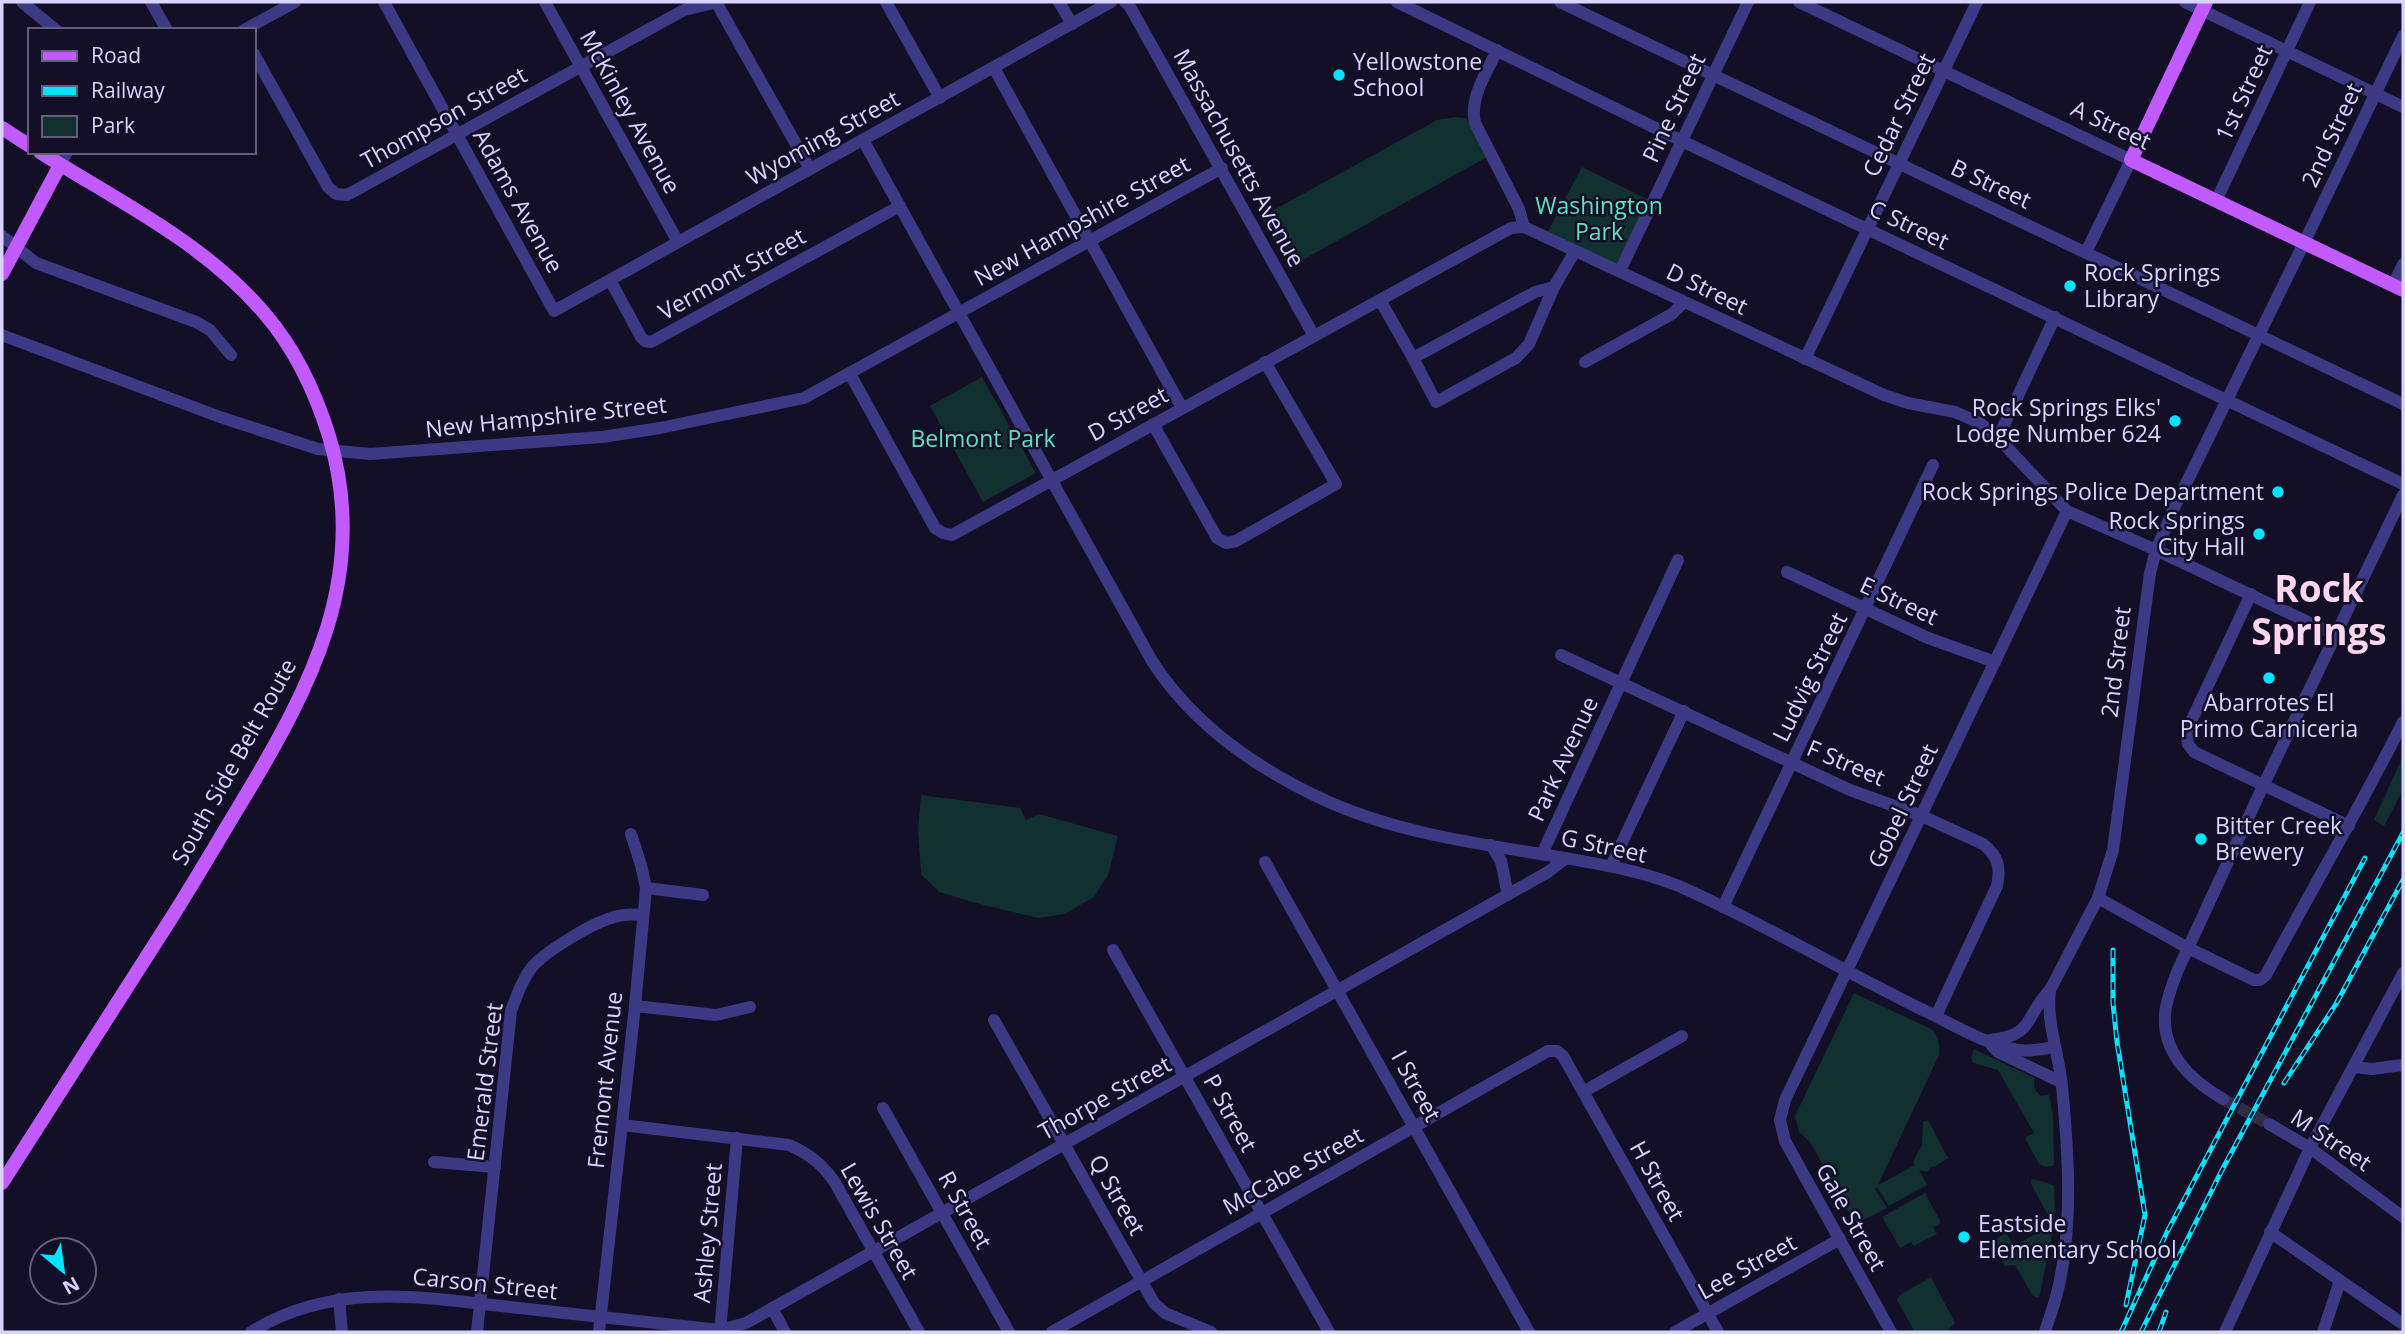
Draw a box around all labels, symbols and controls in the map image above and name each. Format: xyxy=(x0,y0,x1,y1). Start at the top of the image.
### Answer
street label: McKinley Avenue xyxy=(573,24,689,199)
legend xyxy=(28,28,256,154)
street label: 1st Street xyxy=(2207,39,2279,146)
text: Road xyxy=(91,41,141,69)
street label: Massachusetts Avenue xyxy=(1167,43,1313,272)
place label: Yellowstone School xyxy=(1353,45,1482,103)
street label: Cedar Street xyxy=(1854,47,1942,182)
street label: Pine Street xyxy=(1634,48,1712,167)
street label: Thompson Street xyxy=(355,58,532,176)
marker: Yellowstone School xyxy=(1331,67,1347,83)
text: Railway xyxy=(91,76,165,104)
street label: 2nd Street xyxy=(2293,77,2369,192)
street label: Wyoming Street xyxy=(740,82,905,192)
street label: A Street xyxy=(2066,92,2157,157)
text: Park xyxy=(91,111,135,139)
street label: Adams Avenue xyxy=(466,123,572,278)
street label: New Hampshire Street xyxy=(968,147,1195,293)
street label: B Street xyxy=(1946,151,2037,216)
park label: Washington Park xyxy=(1535,189,1663,247)
street label: C Street xyxy=(1864,192,1955,256)
street label: Vermont Street xyxy=(652,219,811,327)
street label: D Street xyxy=(1661,255,1754,322)
place label: Rock Springs Library xyxy=(2084,256,2221,314)
marker: Rock Springs Library xyxy=(2062,278,2078,294)
street label: D Street xyxy=(1082,378,1173,448)
street label: New Hampshire Street xyxy=(424,387,668,445)
place label: Rock Springs Elks' Lodge Number 624 xyxy=(1955,391,2161,449)
marker: Rock Springs Elks' Lodge Number 624 xyxy=(2167,413,2183,429)
park label: Belmont Park xyxy=(910,422,1056,454)
place label: Rock Springs Police Department xyxy=(1922,475,2264,507)
marker: Rock Springs Police Department xyxy=(2270,484,2286,500)
place label: Rock Springs City Hall xyxy=(2108,504,2245,562)
marker: Rock Springs City Hall xyxy=(2251,526,2267,542)
district label: Rock Springs xyxy=(2251,562,2387,656)
street label: E Street xyxy=(1855,568,1944,632)
street label: 2nd Street xyxy=(2092,605,2138,719)
street label: Ludvig Street xyxy=(1764,607,1854,747)
street label: South Side Belt Route xyxy=(163,653,303,870)
marker: Abarrotes El Primo Carniceria xyxy=(2261,670,2277,686)
place label: Abarrotes El Primo Carniceria xyxy=(2180,686,2358,744)
street label: Park Avenue xyxy=(1519,691,1605,826)
street label: F Street xyxy=(1802,731,1890,793)
street label: Gobel Street xyxy=(1859,738,1945,873)
place label: Bitter Creek Brewery xyxy=(2215,809,2342,867)
street label: G Street xyxy=(1558,820,1650,870)
marker: Bitter Creek Brewery xyxy=(2193,831,2209,847)
street label: Fremont Avenue xyxy=(579,990,629,1170)
street label: Emerald Street xyxy=(458,1001,510,1163)
street label: I Street xyxy=(1384,1044,1449,1127)
street label: Thorpe Street xyxy=(1032,1047,1177,1147)
street label: P Street xyxy=(1197,1068,1265,1157)
street label: M Street xyxy=(2285,1100,2378,1178)
street label: McCabe Street xyxy=(1216,1118,1369,1222)
street label: H Street xyxy=(1623,1135,1693,1226)
street label: Q Street xyxy=(1082,1148,1154,1241)
street label: Lewis Street xyxy=(834,1156,926,1285)
street label: Gale Street xyxy=(1809,1157,1895,1276)
street label: Ashley Street xyxy=(685,1162,729,1304)
street label: R Street xyxy=(931,1165,1000,1254)
place label: Eastside Elementary School xyxy=(1978,1207,2177,1265)
street label: Lee Street xyxy=(1692,1226,1802,1306)
marker: Eastside Elementary School xyxy=(1956,1229,1972,1245)
north arrow xyxy=(28,1236,98,1306)
street label: Carson Street xyxy=(411,1259,559,1307)
text: N xyxy=(58,1271,84,1301)

